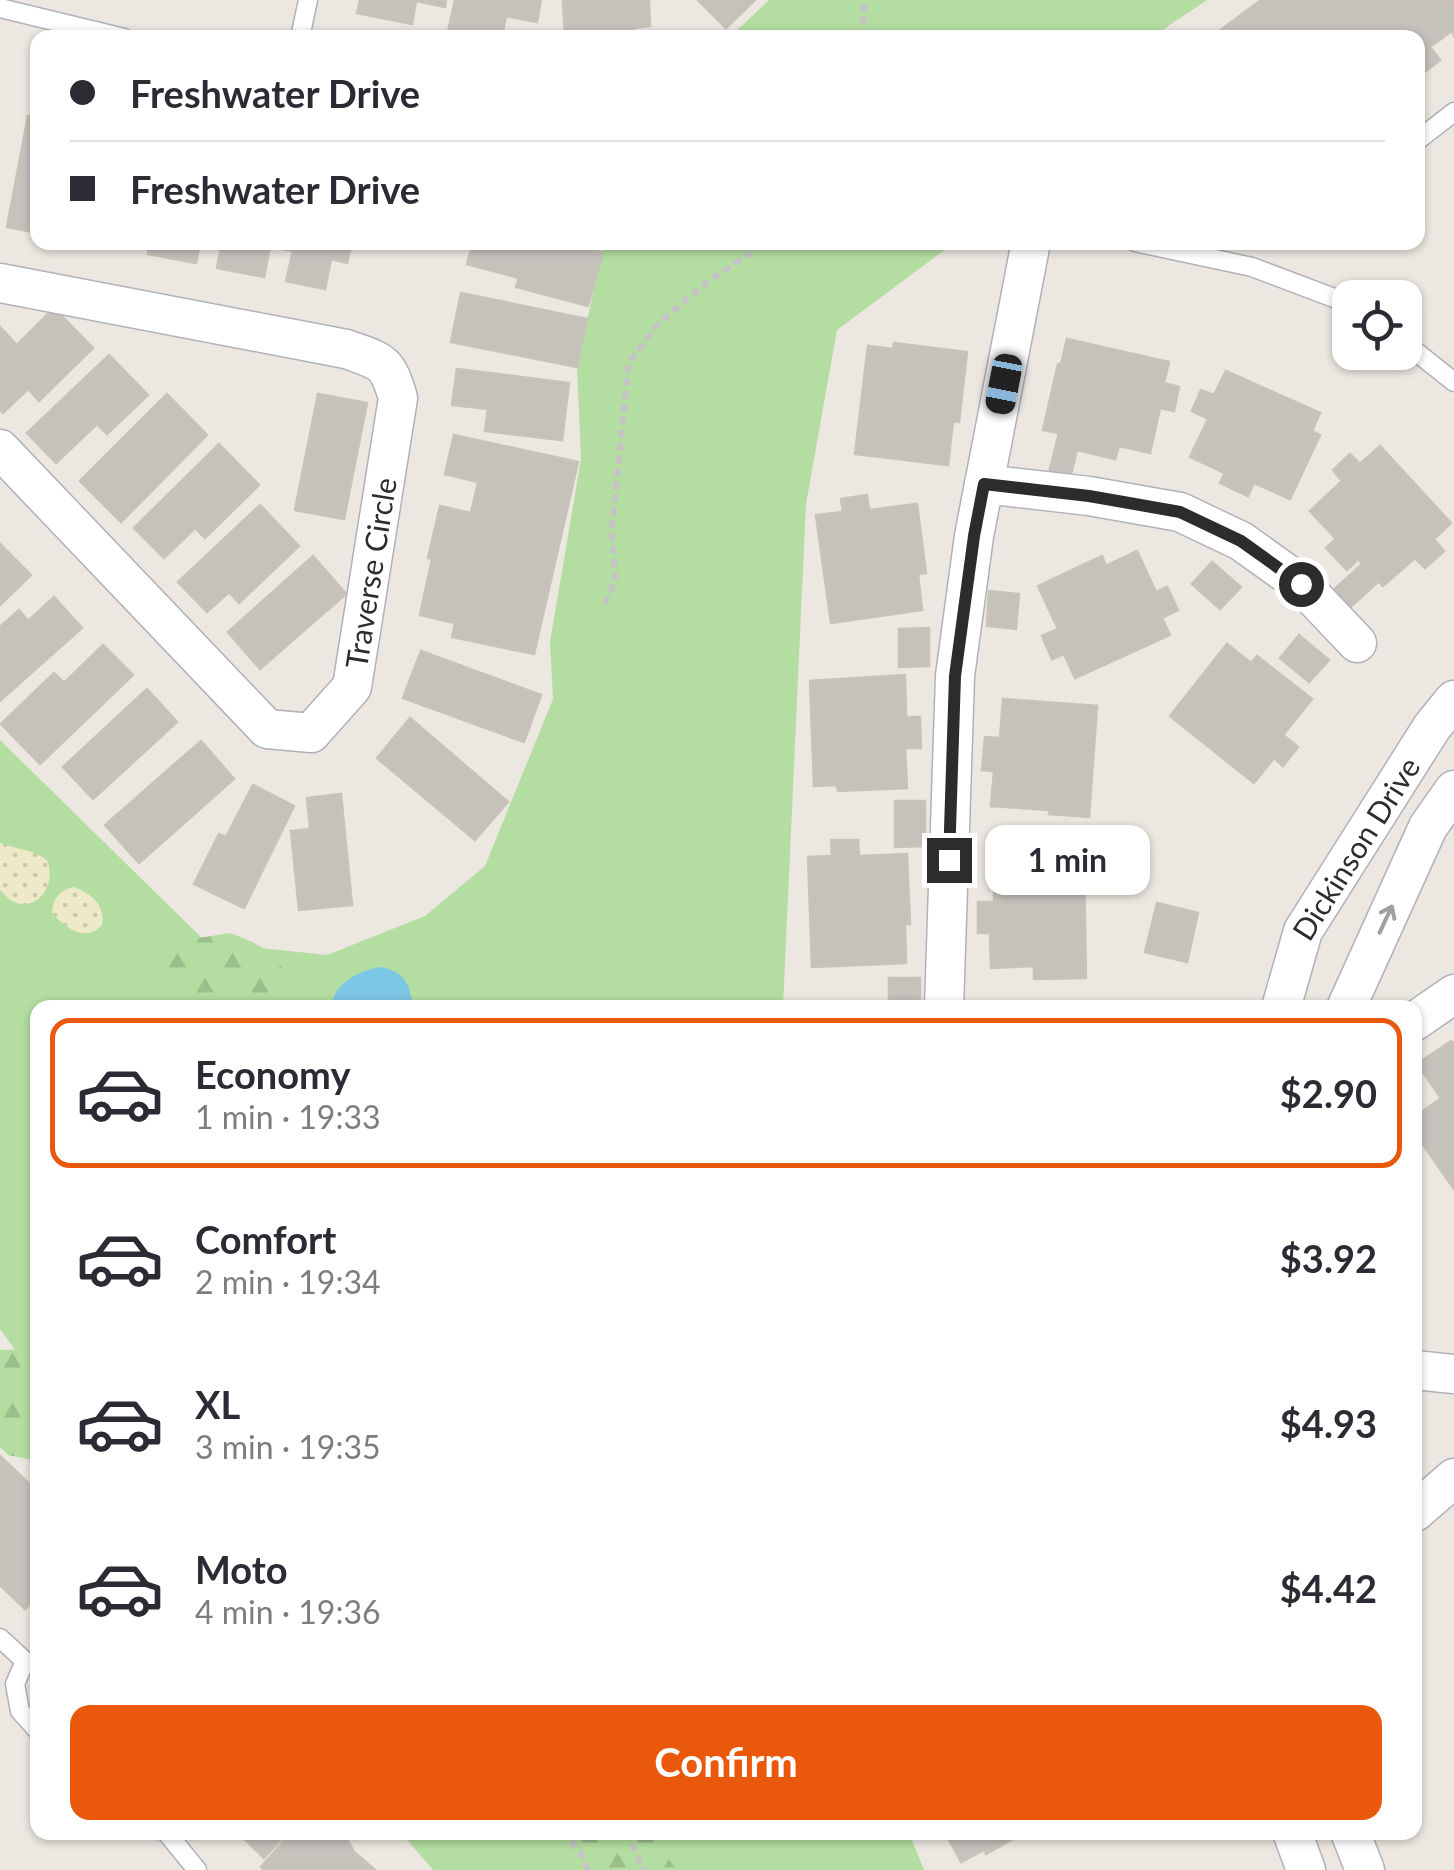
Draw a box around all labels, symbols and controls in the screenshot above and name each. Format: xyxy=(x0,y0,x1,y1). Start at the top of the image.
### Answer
text: Freshwater Drive xyxy=(130,70,420,116)
text: Freshwater Drive xyxy=(130,166,420,212)
map controls xyxy=(1332,280,1422,370)
button: locate xyxy=(1332,280,1422,370)
car xyxy=(984,352,1024,416)
street label: Traverse Circle xyxy=(337,475,403,671)
route start xyxy=(1279,562,1324,607)
street label: Dickinson Drive xyxy=(1284,750,1426,946)
callout: 1 min xyxy=(984,825,1149,895)
route end xyxy=(927,838,972,883)
text: 1 min xyxy=(1028,840,1107,879)
one-way arrow xyxy=(1377,904,1396,934)
icon: car xyxy=(75,1048,165,1138)
text: Economy xyxy=(195,1051,350,1097)
text: $2.90 xyxy=(1280,1070,1377,1116)
text: 1 min · 19:33 xyxy=(195,1097,381,1136)
icon: car xyxy=(75,1213,165,1303)
text: Comfort xyxy=(195,1216,336,1262)
text: $3.92 xyxy=(1280,1235,1377,1281)
text: 2 min · 19:34 xyxy=(195,1262,381,1301)
icon: car xyxy=(75,1378,165,1468)
text: XL xyxy=(195,1381,240,1427)
text: $4.93 xyxy=(1280,1400,1377,1446)
text: 3 min · 19:35 xyxy=(195,1427,381,1466)
icon: car xyxy=(75,1543,165,1633)
text: Moto xyxy=(195,1546,288,1592)
text: $4.42 xyxy=(1280,1565,1377,1611)
text: 4 min · 19:36 xyxy=(195,1592,381,1631)
button: Confirm xyxy=(70,1705,1382,1820)

